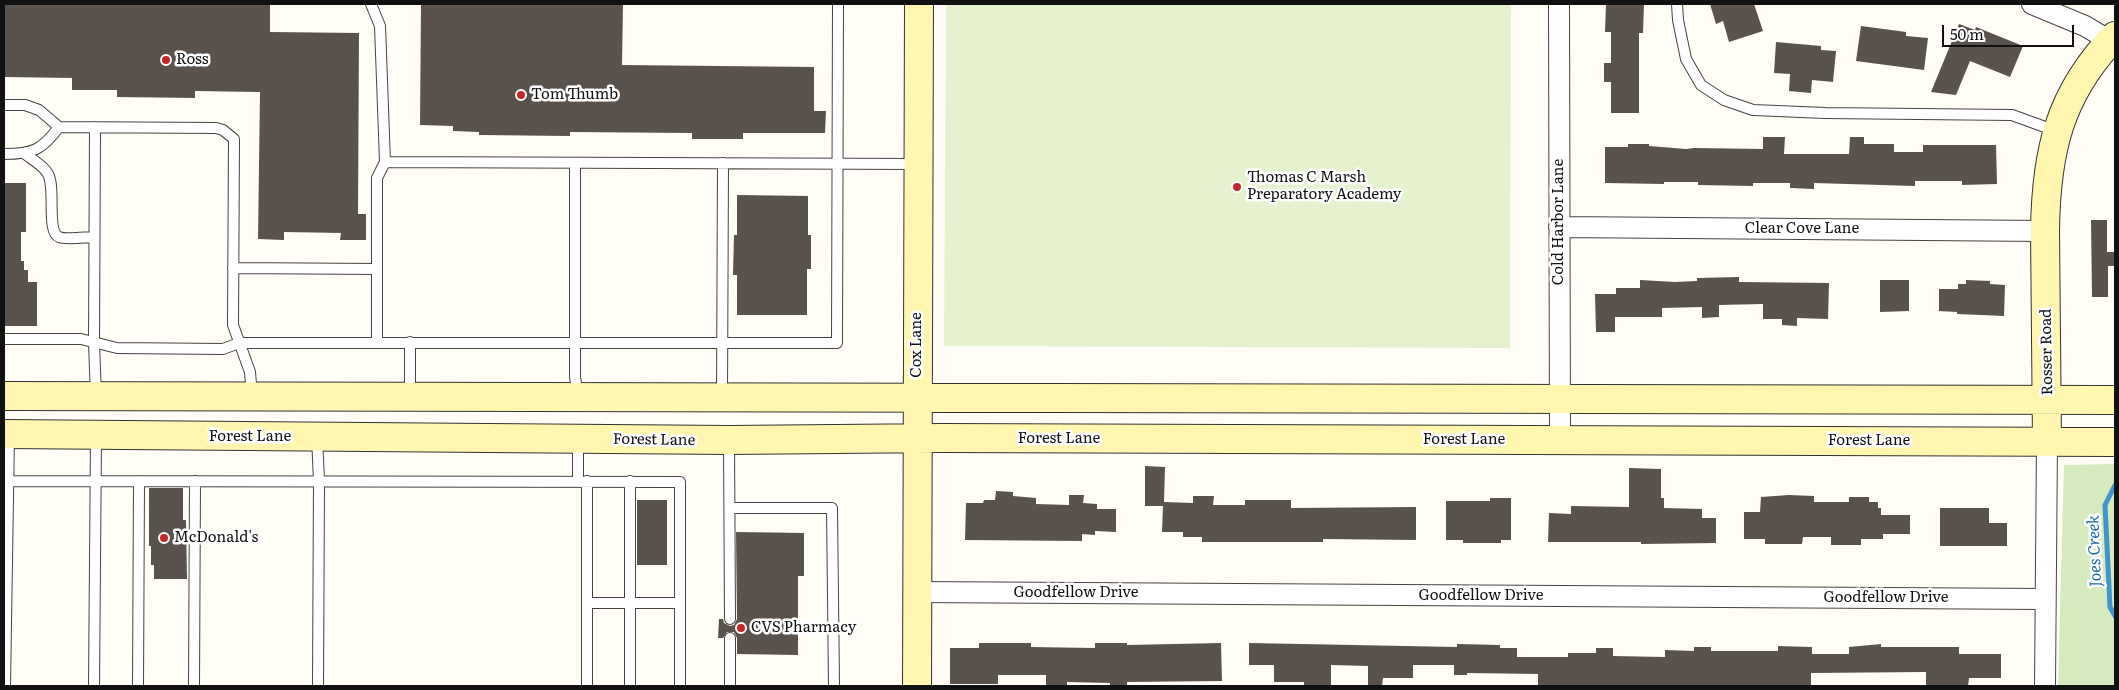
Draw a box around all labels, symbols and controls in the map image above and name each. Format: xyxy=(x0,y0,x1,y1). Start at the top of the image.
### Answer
scale bar xyxy=(1944,15,2076,47)
text: 50 m xyxy=(1950,22,1984,45)
place label: Ross xyxy=(176,51,209,69)
marker: Ross xyxy=(160,54,172,66)
place label: Tom Thumb xyxy=(531,86,618,104)
marker: Tom Thumb xyxy=(515,89,527,101)
street label: Cold Harbor Lane xyxy=(1550,159,1568,285)
place label: Thomas C Marsh Preparatory Academy xyxy=(1247,169,1401,204)
marker: Thomas C Marsh Preparatory Academy xyxy=(1231,181,1243,193)
street label: Clear Cove Lane xyxy=(1745,220,1859,238)
street label: Rosser Road xyxy=(2037,309,2057,395)
street label: Cox Lane xyxy=(908,312,926,378)
street label: Forest Lane xyxy=(209,428,291,446)
street label: Forest Lane xyxy=(613,430,695,450)
street label: Forest Lane xyxy=(1018,430,1100,448)
street label: Forest Lane xyxy=(1423,431,1505,449)
street label: Forest Lane xyxy=(1828,432,1910,450)
water label: Joes Creek xyxy=(2084,515,2106,587)
place label: McDonald's xyxy=(174,529,258,547)
marker: McDonald's xyxy=(158,532,170,544)
street label: Goodfellow Drive xyxy=(1013,584,1139,602)
street label: Goodfellow Drive xyxy=(1418,587,1544,605)
street label: Goodfellow Drive xyxy=(1823,589,1949,607)
place label: CVS Pharmacy xyxy=(751,619,856,637)
marker: CVS Pharmacy xyxy=(735,622,747,634)

